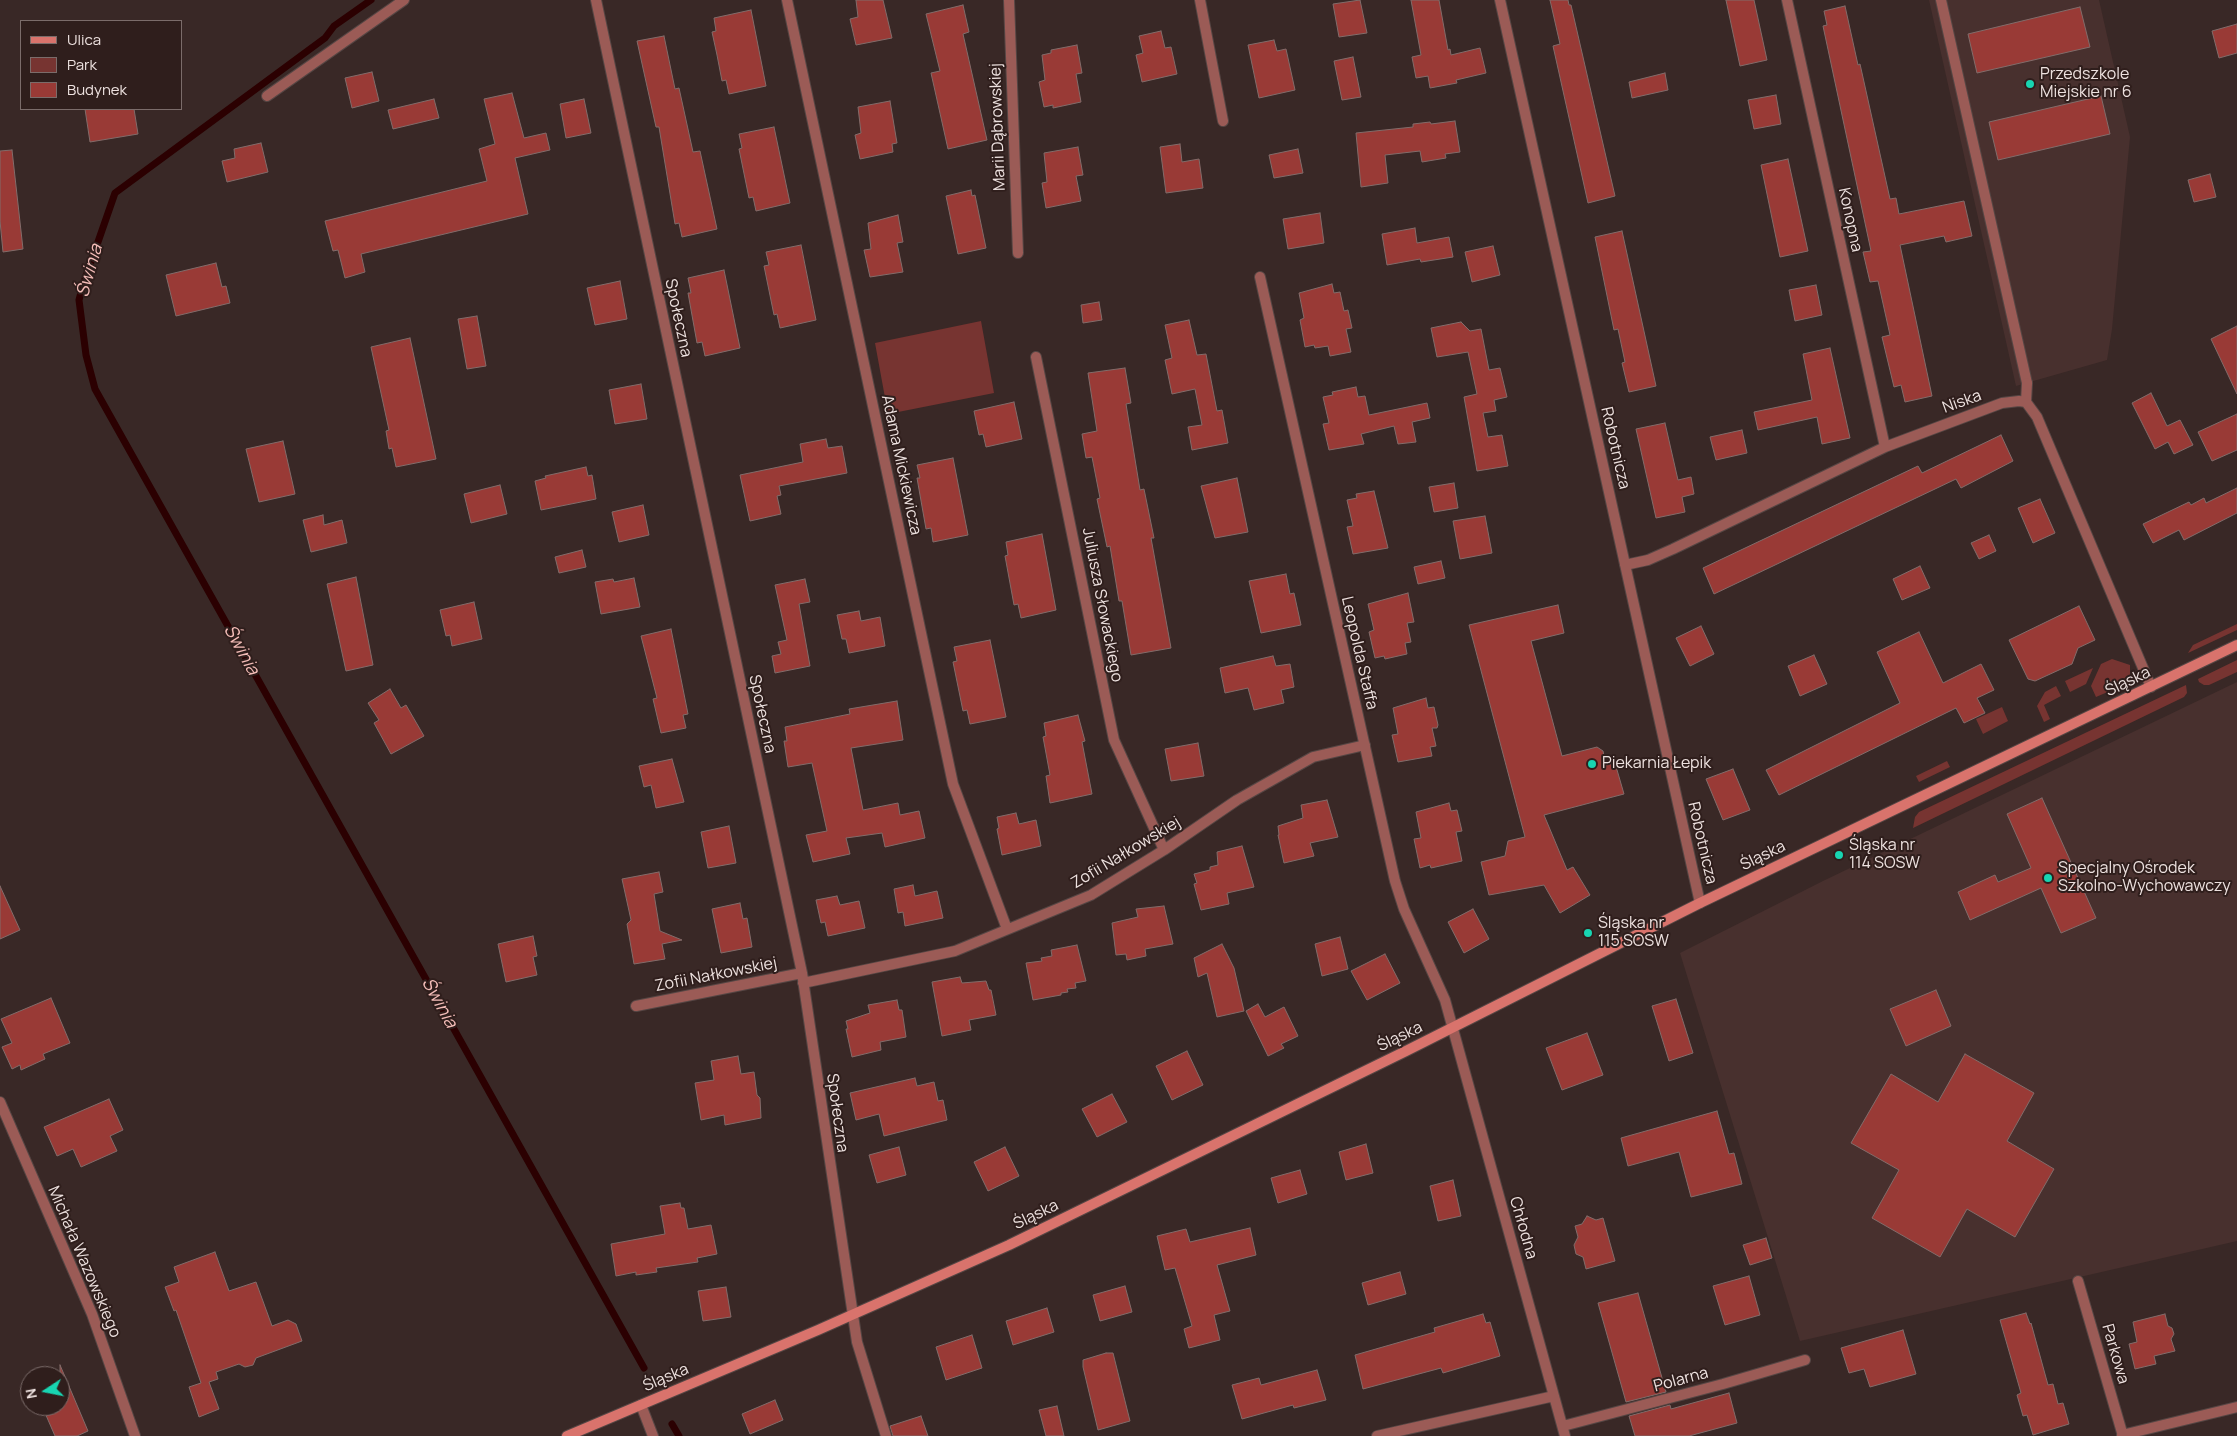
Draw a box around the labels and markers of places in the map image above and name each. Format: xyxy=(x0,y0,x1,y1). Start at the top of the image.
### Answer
place label: Przedszkole Miejskie nr 6 xyxy=(2040,65,2132,103)
marker: Przedszkole Miejskie nr 6 xyxy=(2024,78,2036,90)
place label: Piekarnia Łepik xyxy=(1602,754,1711,774)
marker: Piekarnia Łepik xyxy=(1586,758,1598,770)
place label: Śląska nr 114 SOSW xyxy=(1849,836,1920,874)
marker: Śląska nr 114 SOSW xyxy=(1833,849,1845,861)
place label: Specjalny Ośrodek Szkolno-Wychowawczy xyxy=(2058,859,2231,897)
marker: Specjalny Ośrodek Szkolno-Wychowawczy xyxy=(2042,872,2054,884)
place label: Śląska nr 115 SOSW xyxy=(1598,914,1669,952)
marker: Śląska nr 115 SOSW xyxy=(1582,927,1594,939)

